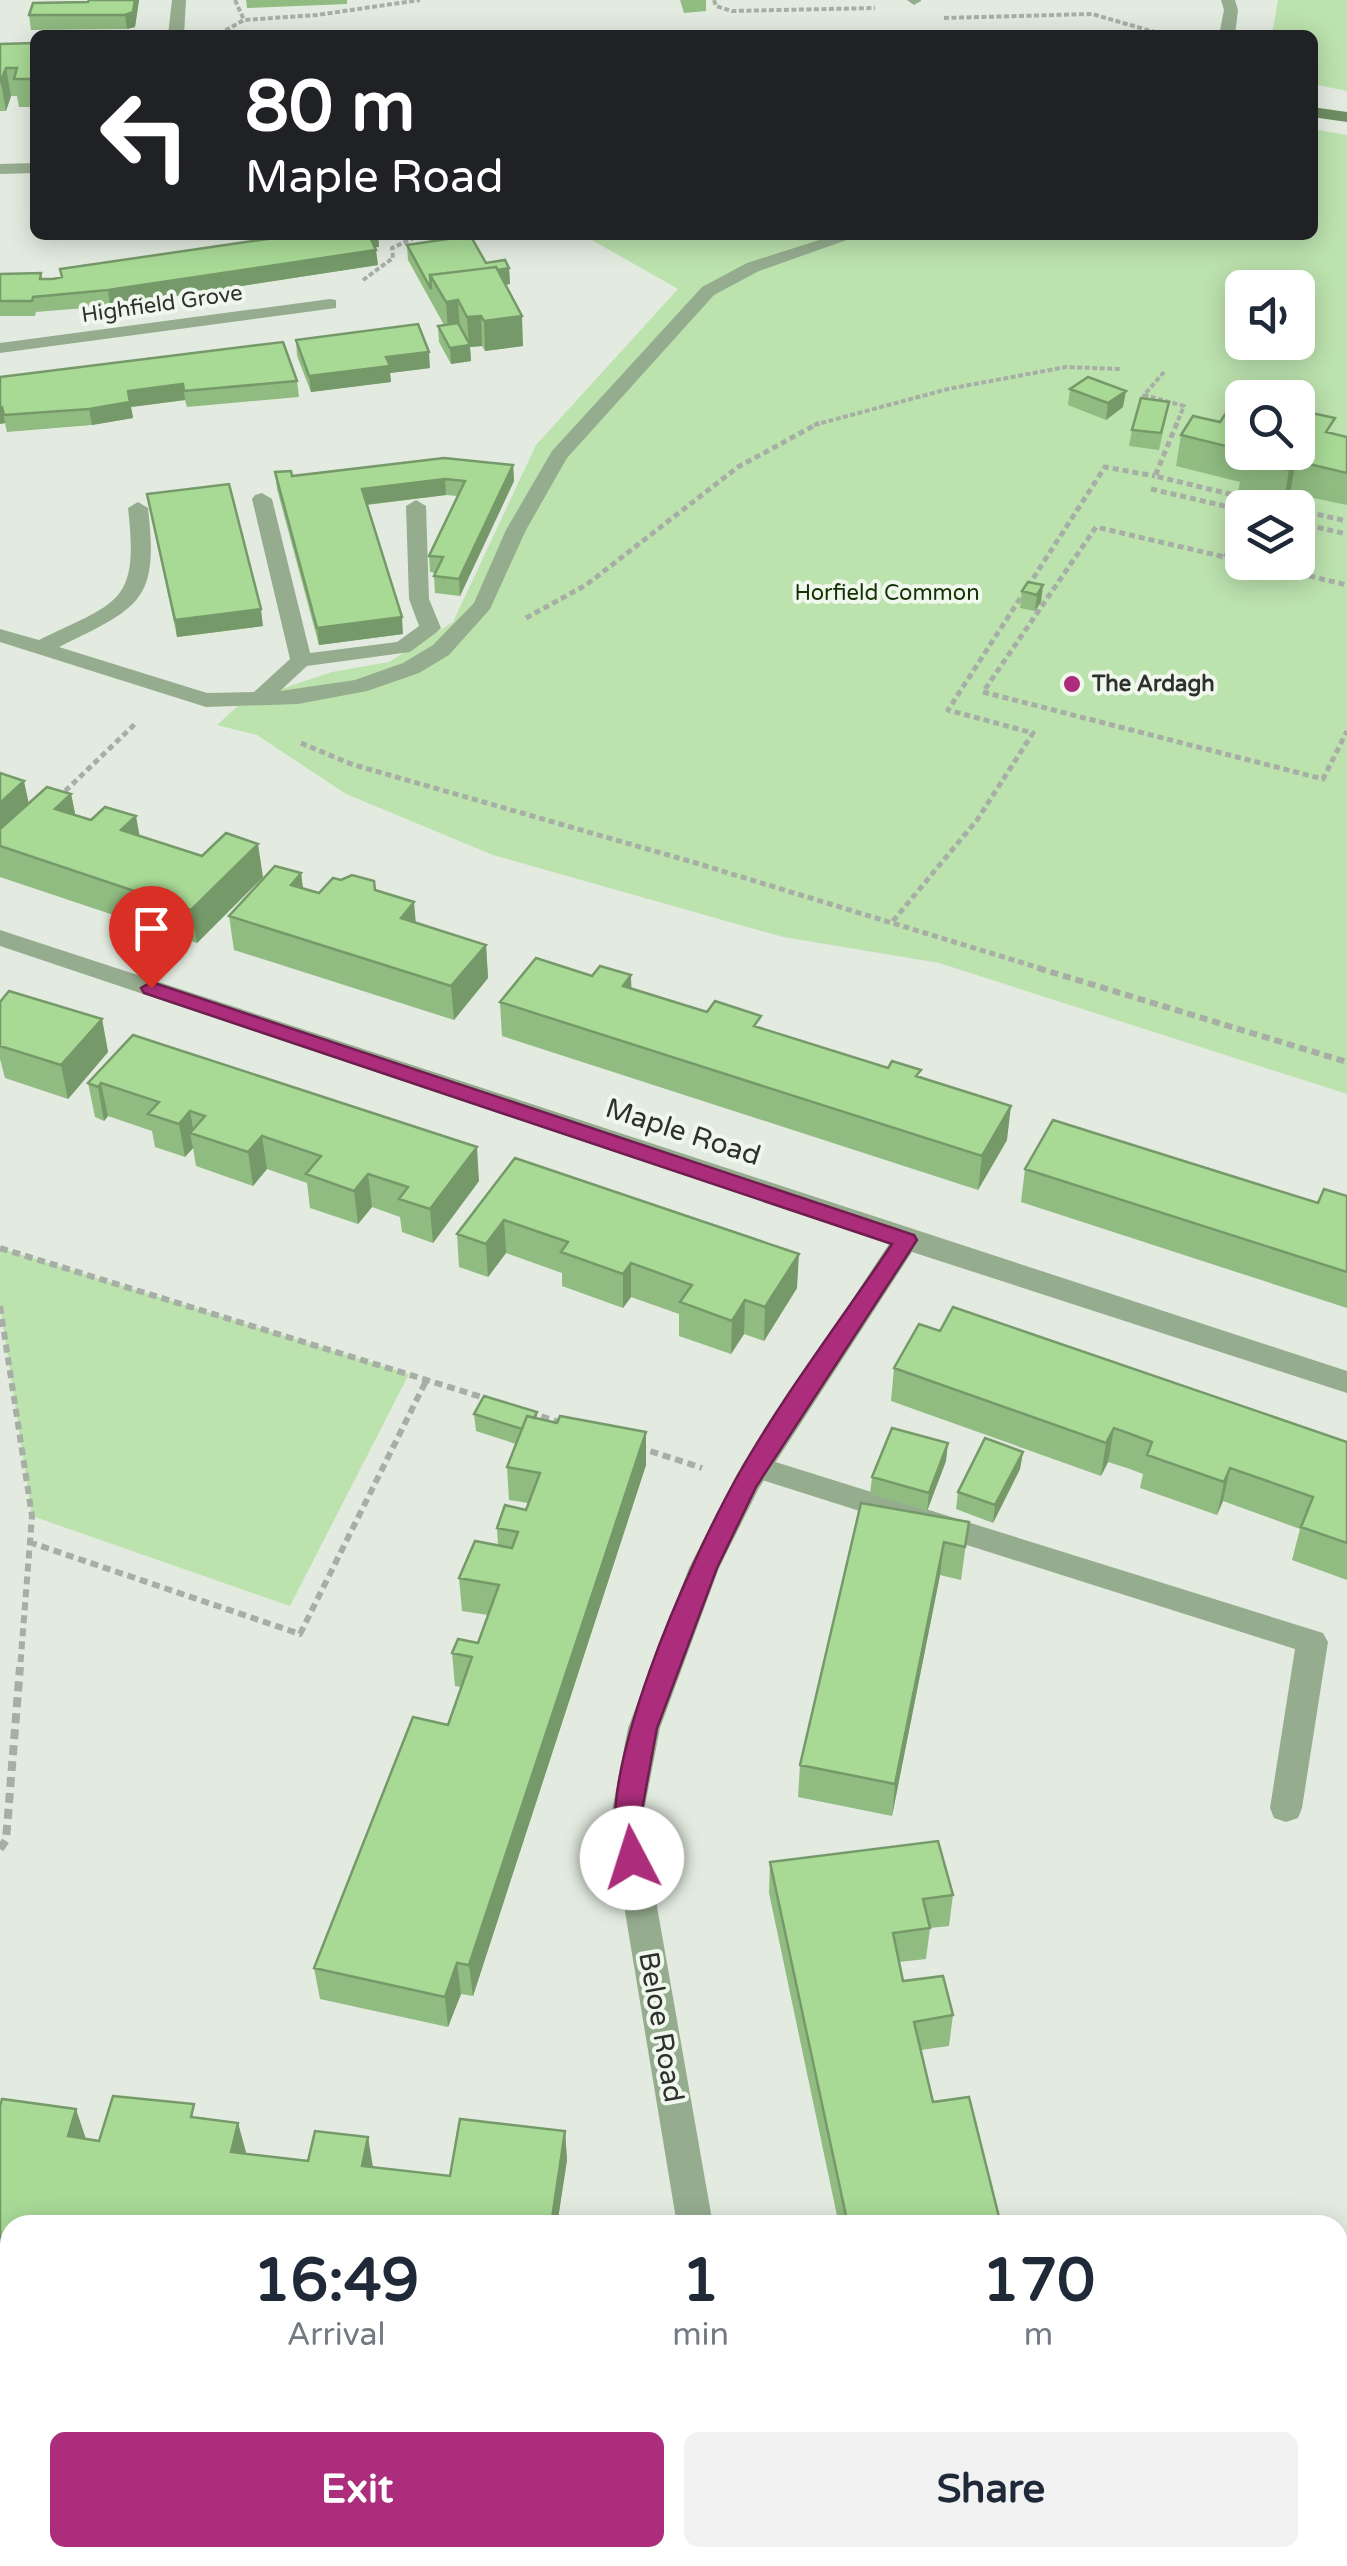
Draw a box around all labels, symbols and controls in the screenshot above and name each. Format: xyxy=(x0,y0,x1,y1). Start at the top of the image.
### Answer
text: 80 m xyxy=(245,66,415,150)
icon: left xyxy=(80,70,210,200)
text: Maple Road xyxy=(245,151,504,205)
map controls xyxy=(1225,270,1315,580)
button: sound xyxy=(1225,270,1315,360)
street label: Highfield Grove xyxy=(80,280,244,328)
button: search xyxy=(1225,380,1315,470)
button: layers xyxy=(1225,490,1315,580)
park label: Horfield Common xyxy=(794,580,980,606)
place label: The Ardagh xyxy=(1091,671,1215,697)
marker: The Ardagh xyxy=(1061,673,1083,695)
pin xyxy=(109,886,194,989)
icon: arrive xyxy=(124,901,179,956)
street label: Maple Road xyxy=(601,1091,765,1173)
position arrow xyxy=(580,1806,684,1910)
street label: Beloe Road xyxy=(631,1949,691,2105)
text: 16:49 xyxy=(253,2245,419,2317)
text: 1 xyxy=(682,2245,719,2317)
text: 170 xyxy=(982,2245,1095,2317)
text: Arrival xyxy=(287,2316,386,2354)
text: min xyxy=(672,2316,729,2354)
text: m xyxy=(1024,2316,1053,2354)
button: Exit xyxy=(50,2432,664,2547)
button: Share xyxy=(684,2432,1298,2547)

